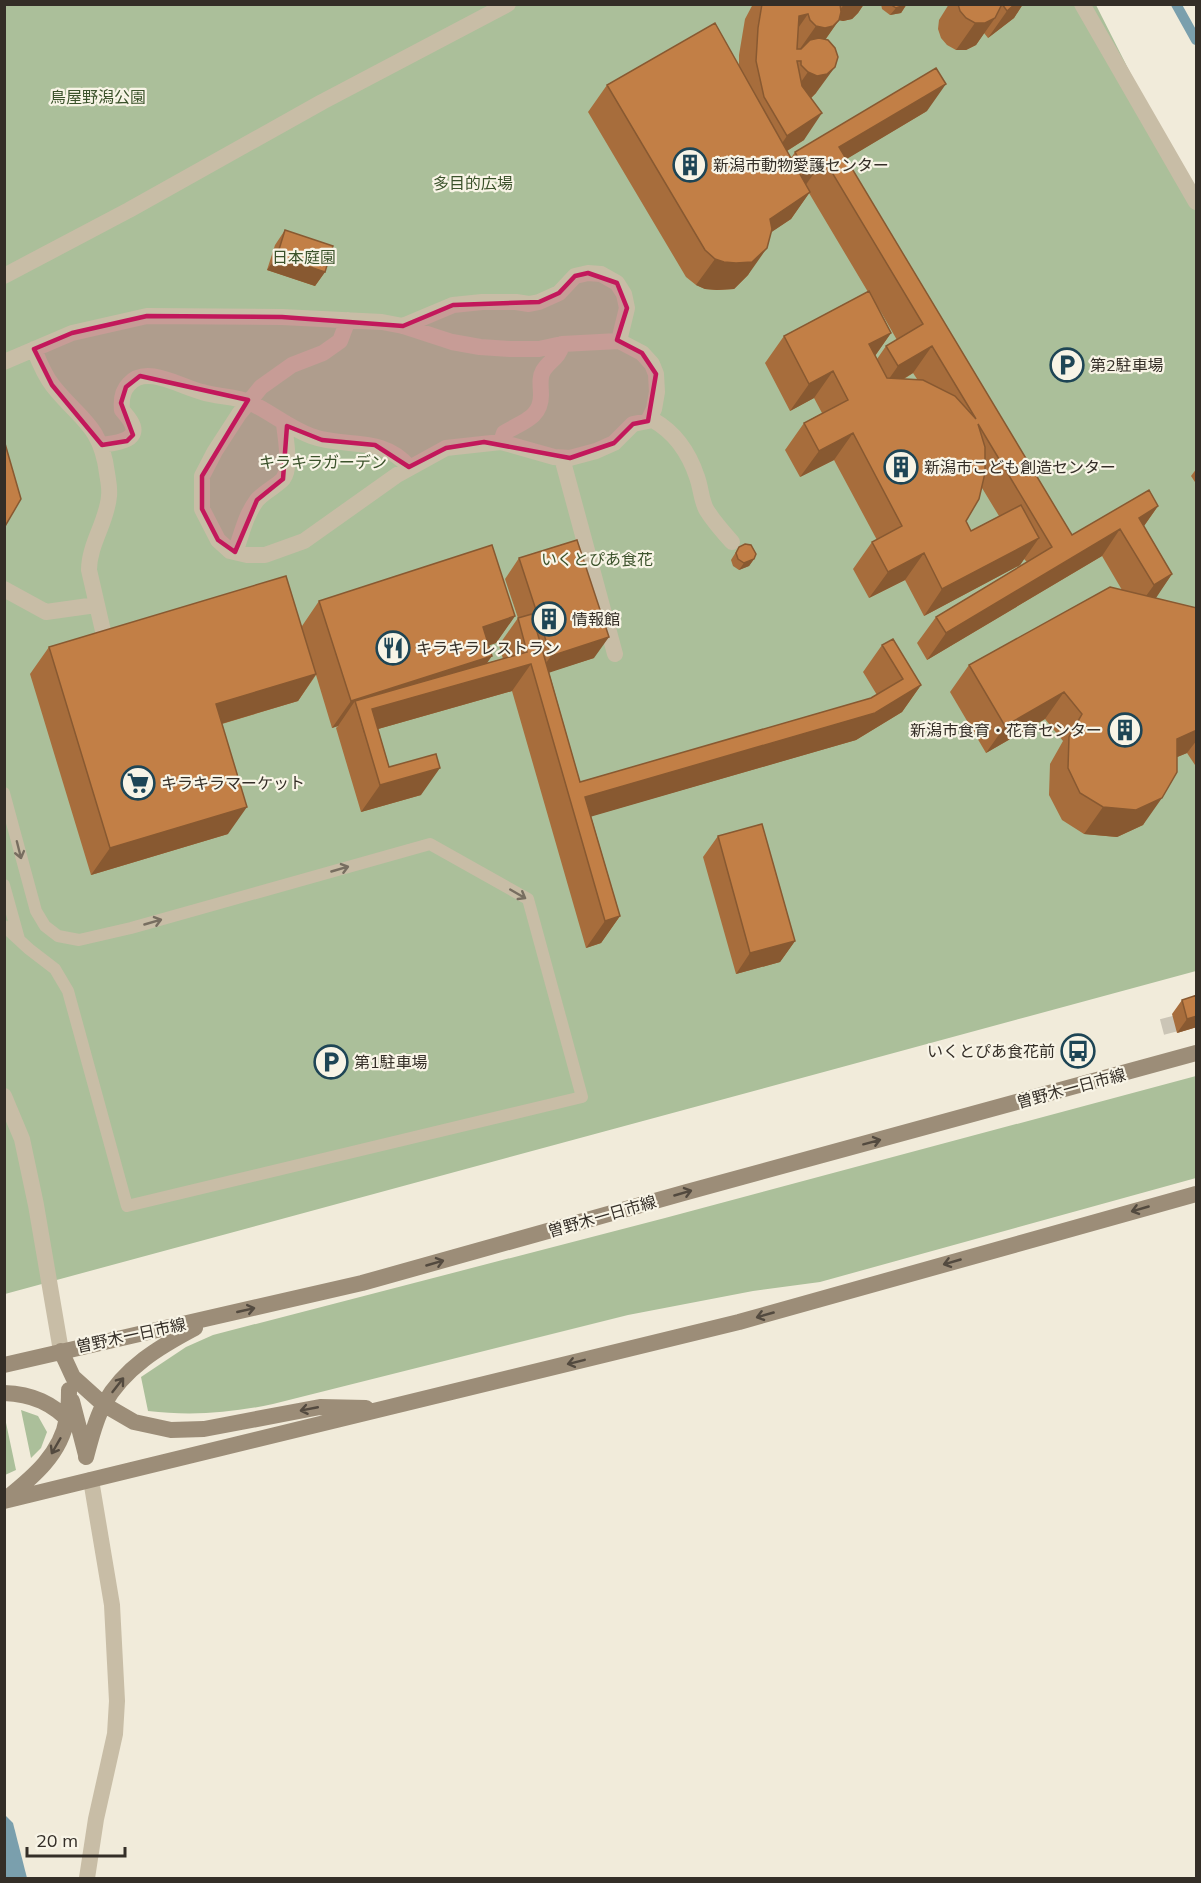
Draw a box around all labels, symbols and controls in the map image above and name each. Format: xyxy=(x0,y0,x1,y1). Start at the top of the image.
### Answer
park label: 鳥屋野潟公園 xyxy=(50,87,146,107)
building icon: 新潟市動物愛護センター xyxy=(672,147,708,183)
place label: 新潟市動物愛護センター xyxy=(713,155,889,175)
park label: 多目的広場 xyxy=(433,173,513,193)
park label: 日本庭園 xyxy=(272,247,336,267)
parking icon: 第2駐車場 xyxy=(1049,347,1085,383)
place label: 第2駐車場 xyxy=(1090,355,1164,375)
building icon: 新潟市こども創造センター xyxy=(883,449,919,485)
park label: キラキラガーデン xyxy=(259,452,387,472)
place label: 新潟市こども創造センター xyxy=(924,457,1116,477)
park label: いくとぴあ食花 xyxy=(541,549,653,569)
building icon: 情報館 xyxy=(531,601,567,637)
place label: 情報館 xyxy=(572,609,620,629)
restaurant icon: キラキラレストラン xyxy=(375,630,411,666)
place label: キラキラレストラン xyxy=(416,638,560,658)
building icon: 新潟市食育・花育センター xyxy=(1107,712,1143,748)
place label: 新潟市食育・花育センター xyxy=(910,720,1102,740)
supermarket icon: キラキラマーケット xyxy=(120,765,156,801)
place label: キラキラマーケット xyxy=(161,773,305,793)
one-way arrow xyxy=(14,840,25,859)
one-way arrow xyxy=(330,862,349,874)
one-way arrow xyxy=(509,888,526,900)
one-way arrow xyxy=(143,916,162,927)
bus stop icon: いくとぴあ食花前 xyxy=(1060,1033,1096,1069)
place label: いくとぴあ食花前 xyxy=(927,1041,1055,1061)
parking icon: 第1駐車場 xyxy=(313,1044,349,1080)
place label: 第1駐車場 xyxy=(354,1052,428,1072)
street label: 曽野木一日市線 xyxy=(1014,1064,1128,1112)
one-way arrow xyxy=(862,1135,881,1147)
one-way arrow xyxy=(673,1187,692,1198)
street label: 曽野木一日市線 xyxy=(545,1191,659,1241)
one-way arrow xyxy=(1131,1204,1150,1216)
one-way arrow xyxy=(425,1256,444,1268)
one-way arrow xyxy=(943,1257,962,1268)
one-way arrow xyxy=(236,1303,255,1315)
one-way arrow xyxy=(756,1310,775,1321)
street label: 曽野木一日市線 xyxy=(74,1314,188,1356)
one-way arrow xyxy=(566,1357,585,1369)
one-way arrow xyxy=(111,1377,124,1393)
one-way arrow xyxy=(300,1404,319,1415)
one-way arrow xyxy=(50,1437,62,1454)
scale bar xyxy=(27,1820,124,1858)
text: 20 m xyxy=(36,1829,78,1852)

